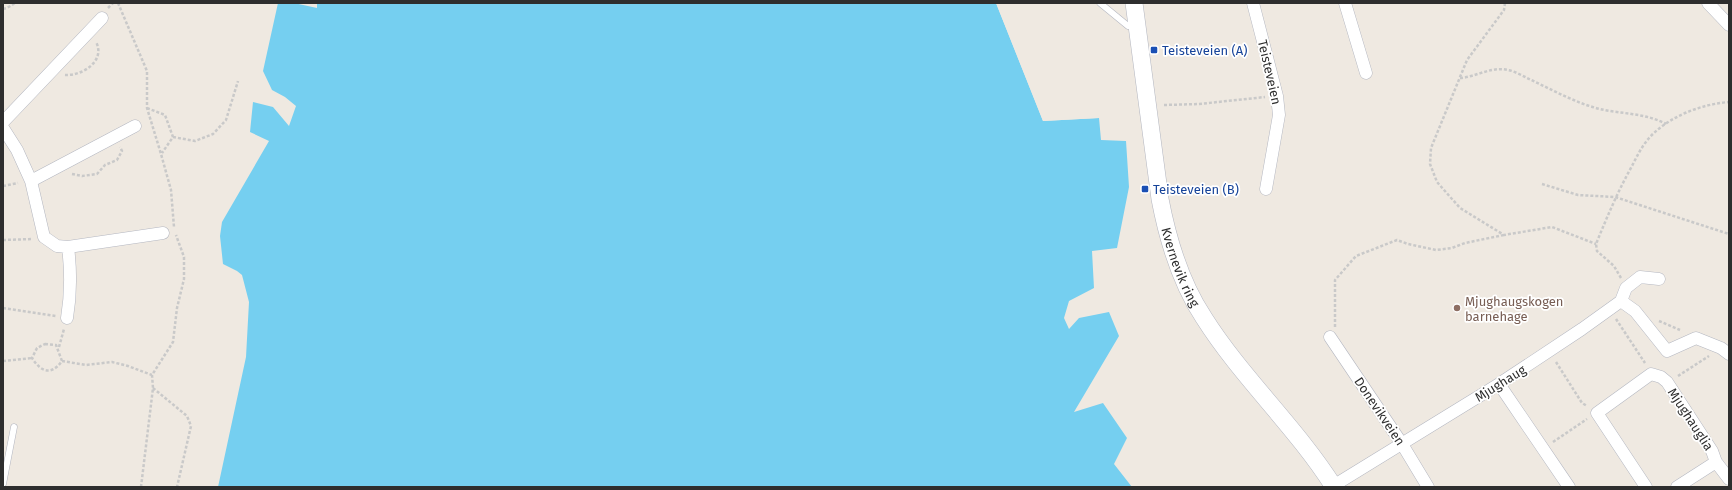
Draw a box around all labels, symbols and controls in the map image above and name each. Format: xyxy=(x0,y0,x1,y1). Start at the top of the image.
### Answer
street label: Teisteveien xyxy=(1255,38,1284,106)
place label: Teisteveien (A) xyxy=(1162,43,1247,58)
marker: Teisteveien (A) xyxy=(1149,45,1159,55)
place label: Teisteveien (B) xyxy=(1153,182,1239,197)
marker: Teisteveien (B) xyxy=(1140,184,1150,194)
street label: Kvernevik ring xyxy=(1158,226,1203,310)
place label: Mjughaugskogen barnehage xyxy=(1465,294,1563,324)
marker: Mjughaugskogen barnehage xyxy=(1452,303,1462,313)
street label: Mjughaug xyxy=(1472,362,1529,405)
street label: Donevikveien xyxy=(1351,374,1408,448)
street label: Mjughauglia xyxy=(1665,385,1716,453)

